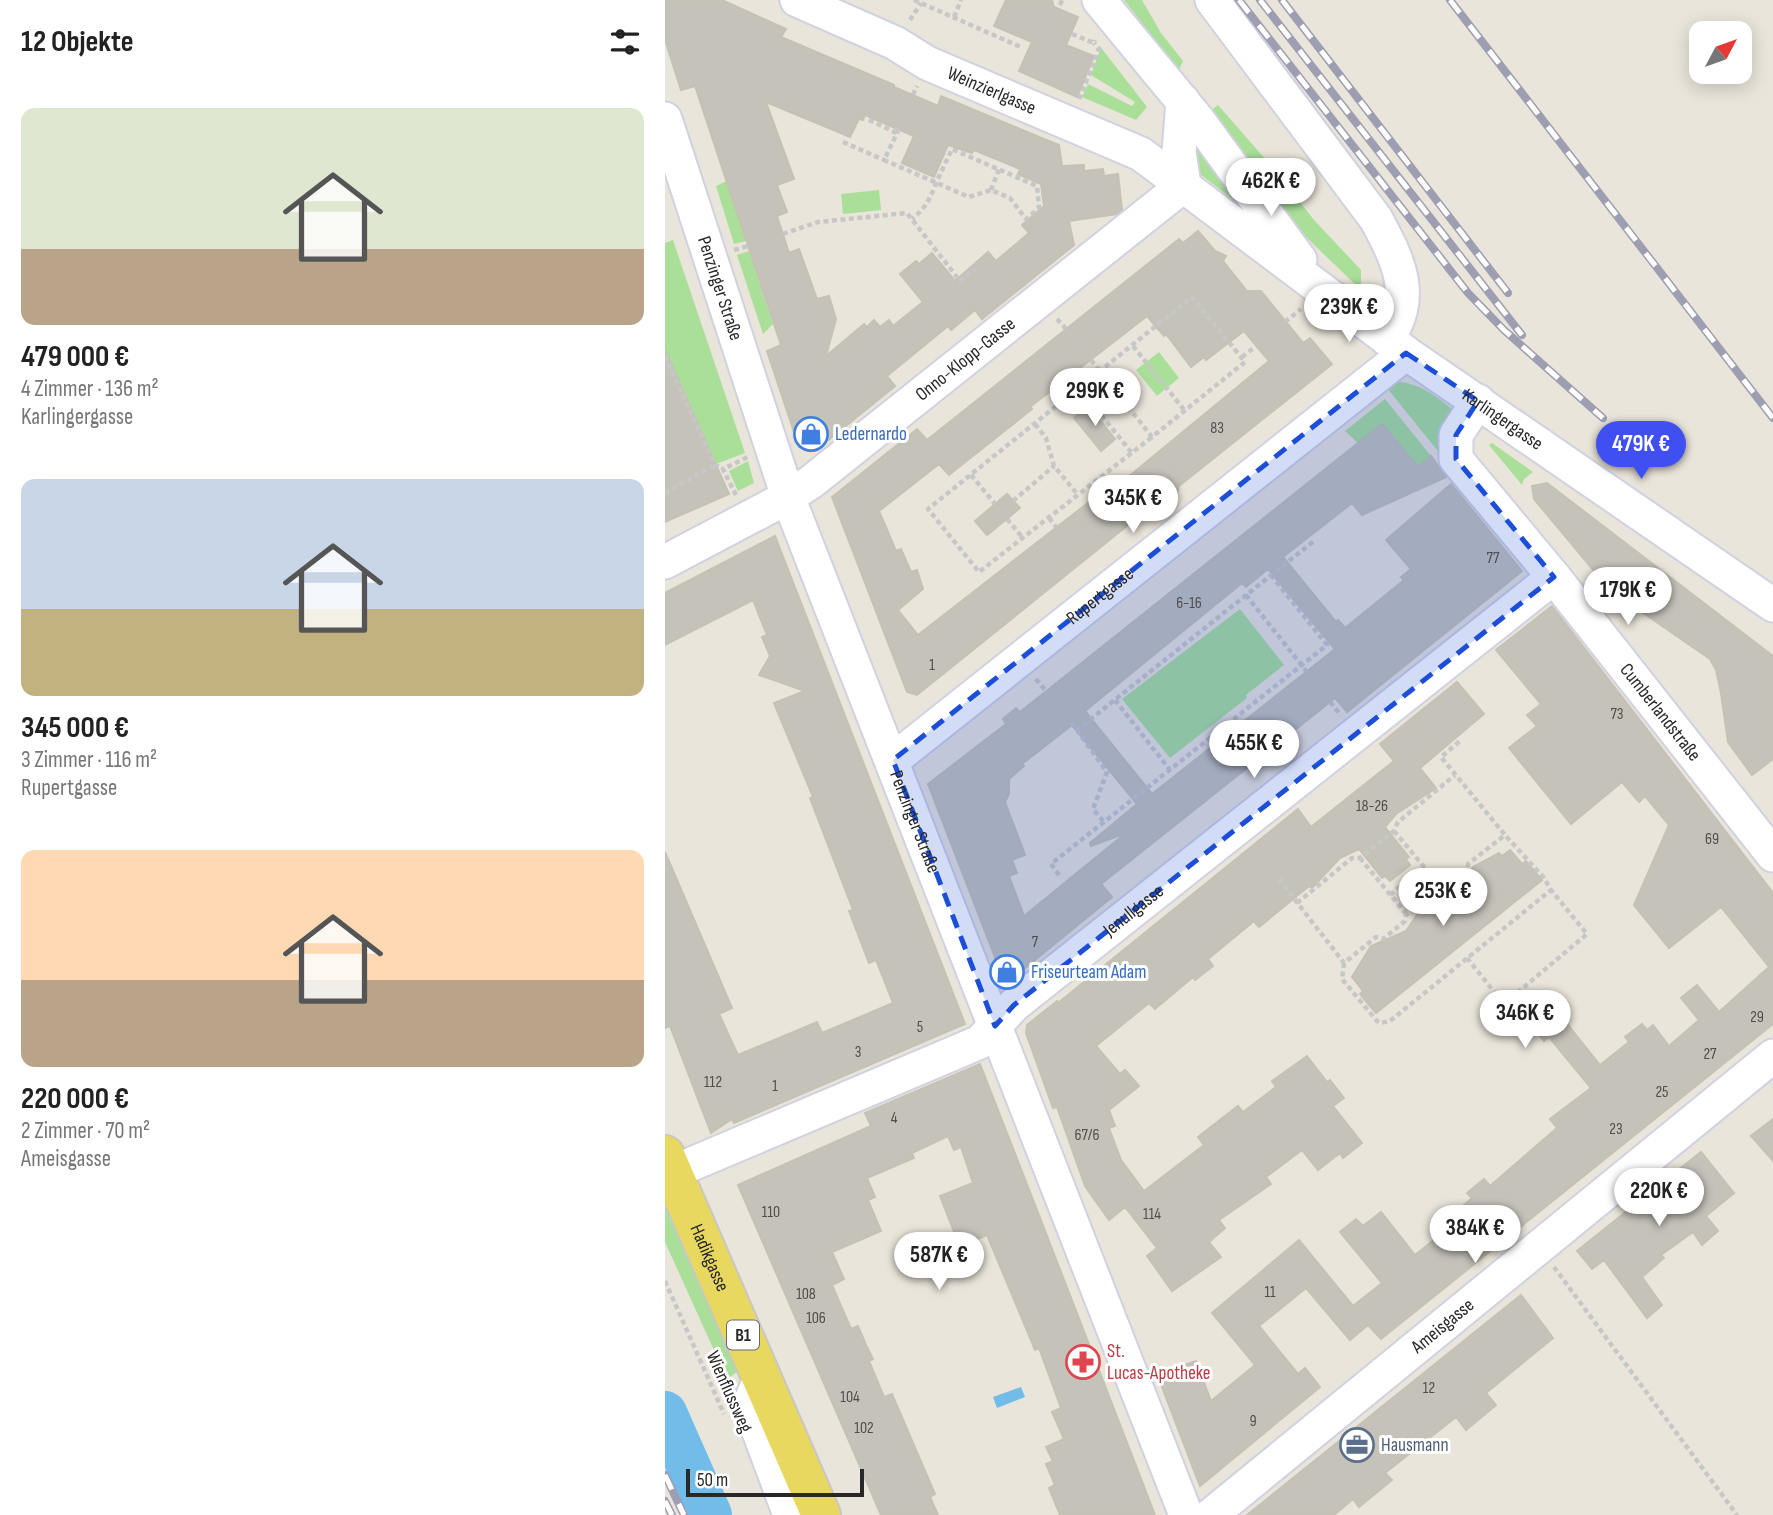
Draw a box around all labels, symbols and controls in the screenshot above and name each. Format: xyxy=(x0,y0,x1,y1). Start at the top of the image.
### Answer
north arrow xyxy=(1689,21,1752,84)
map controls xyxy=(1689,21,1752,84)
icon: filters xyxy=(606,23,644,61)
text: 12 Objekte xyxy=(21,24,134,60)
street label: Weinzierlgasse xyxy=(944,61,1039,119)
icon: home xyxy=(270,154,396,280)
pin: 462K € xyxy=(1214,158,1328,218)
text: 462K € xyxy=(1242,167,1300,195)
street label: Penzinger Straße xyxy=(692,233,748,343)
pin: 239K € xyxy=(1292,284,1406,344)
text: 239K € xyxy=(1320,293,1378,321)
street label: Onno-Klopp-Gasse xyxy=(911,312,1020,406)
text: 479 000 € xyxy=(21,339,129,375)
pin: 299K € xyxy=(1038,368,1152,428)
text: 4 Zimmer · 136 m² xyxy=(21,375,159,403)
text: 299K € xyxy=(1066,377,1124,405)
street label: Karlingergasse xyxy=(1458,384,1547,455)
text: Karlingergasse xyxy=(21,403,133,431)
shop icon: Ledernardo xyxy=(792,415,830,453)
house number: 83 xyxy=(1210,419,1224,438)
pin: 479K € xyxy=(1584,421,1698,481)
place label: Ledernardo xyxy=(835,423,907,446)
text: 479K € xyxy=(1612,430,1670,458)
pin: 345K € xyxy=(1076,476,1190,535)
text: 345K € xyxy=(1104,484,1162,512)
icon: home xyxy=(270,525,396,651)
house number: 77 xyxy=(1487,549,1500,568)
street label: Rupertgasse xyxy=(1062,562,1138,630)
pin: 179K € xyxy=(1571,568,1685,627)
text: 179K € xyxy=(1600,576,1656,604)
house number: 6-16 xyxy=(1176,594,1202,613)
house number: 1 xyxy=(929,656,935,675)
street label: Cumberlandstraße xyxy=(1615,659,1706,766)
house number: 73 xyxy=(1610,705,1624,724)
text: 345 000 € xyxy=(21,710,129,746)
pin: 455K € xyxy=(1197,720,1311,780)
text: 455K € xyxy=(1225,729,1283,757)
text: 3 Zimmer · 116 m² xyxy=(21,746,157,774)
street label: Penzinger Straße xyxy=(885,767,945,876)
text: Rupertgasse xyxy=(21,774,117,802)
house number: 18-26 xyxy=(1356,797,1388,816)
house number: 69 xyxy=(1705,830,1719,849)
pin: 253K € xyxy=(1386,869,1500,928)
text: 253K € xyxy=(1414,877,1472,905)
street label: Jenullgasse xyxy=(1098,879,1168,942)
icon: home xyxy=(270,896,396,1022)
house number: 7 xyxy=(1032,933,1039,952)
shop icon: Friseurteam Adam xyxy=(988,953,1026,991)
place label: Friseurteam Adam xyxy=(1031,961,1146,984)
pin: 346K € xyxy=(1468,990,1582,1050)
text: 346K € xyxy=(1496,999,1554,1027)
house number: 29 xyxy=(1750,1008,1764,1027)
house number: 5 xyxy=(917,1018,923,1037)
house number: 3 xyxy=(855,1043,861,1062)
house number: 27 xyxy=(1703,1045,1717,1064)
house number: 112 xyxy=(704,1073,722,1092)
house number: 1 xyxy=(772,1077,778,1096)
text: 220 000 € xyxy=(21,1081,129,1117)
house number: 25 xyxy=(1655,1083,1669,1102)
house number: 4 xyxy=(891,1109,898,1128)
text: 2 Zimmer · 70 m² xyxy=(21,1117,150,1145)
house number: 23 xyxy=(1609,1120,1623,1139)
house number: 67/6 xyxy=(1075,1126,1099,1145)
text: Ameisgasse xyxy=(21,1145,111,1173)
pin: 220K € xyxy=(1602,1168,1716,1228)
text: 220K € xyxy=(1630,1177,1688,1205)
house number: 110 xyxy=(762,1203,780,1222)
house number: 114 xyxy=(1143,1205,1161,1224)
pin: 384K € xyxy=(1418,1206,1532,1265)
text: 384K € xyxy=(1446,1214,1504,1242)
street label: Hadikgasse xyxy=(685,1221,734,1295)
pin: 587K € xyxy=(882,1232,996,1292)
text: 587K € xyxy=(910,1241,968,1269)
house number: 11 xyxy=(1264,1283,1276,1302)
house number: 108 xyxy=(796,1285,816,1304)
street label: Ameisgasse xyxy=(1406,1293,1479,1359)
house number: 106 xyxy=(806,1309,826,1328)
road number: B1 xyxy=(727,1320,759,1350)
place label: St. Lucas-Apotheke xyxy=(1107,1340,1210,1385)
pharmacy icon: St. Lucas-Apotheke xyxy=(1064,1343,1102,1381)
street label: Wienflussweg xyxy=(701,1347,757,1437)
house number: 12 xyxy=(1423,1379,1435,1398)
house number: 104 xyxy=(840,1388,860,1407)
house number: 9 xyxy=(1249,1412,1257,1431)
house number: 102 xyxy=(854,1419,874,1438)
office icon: Hausmann xyxy=(1338,1426,1376,1464)
place label: Hausmann xyxy=(1381,1434,1449,1457)
scale bar xyxy=(686,1466,865,1498)
text: 50 m xyxy=(697,1469,728,1492)

